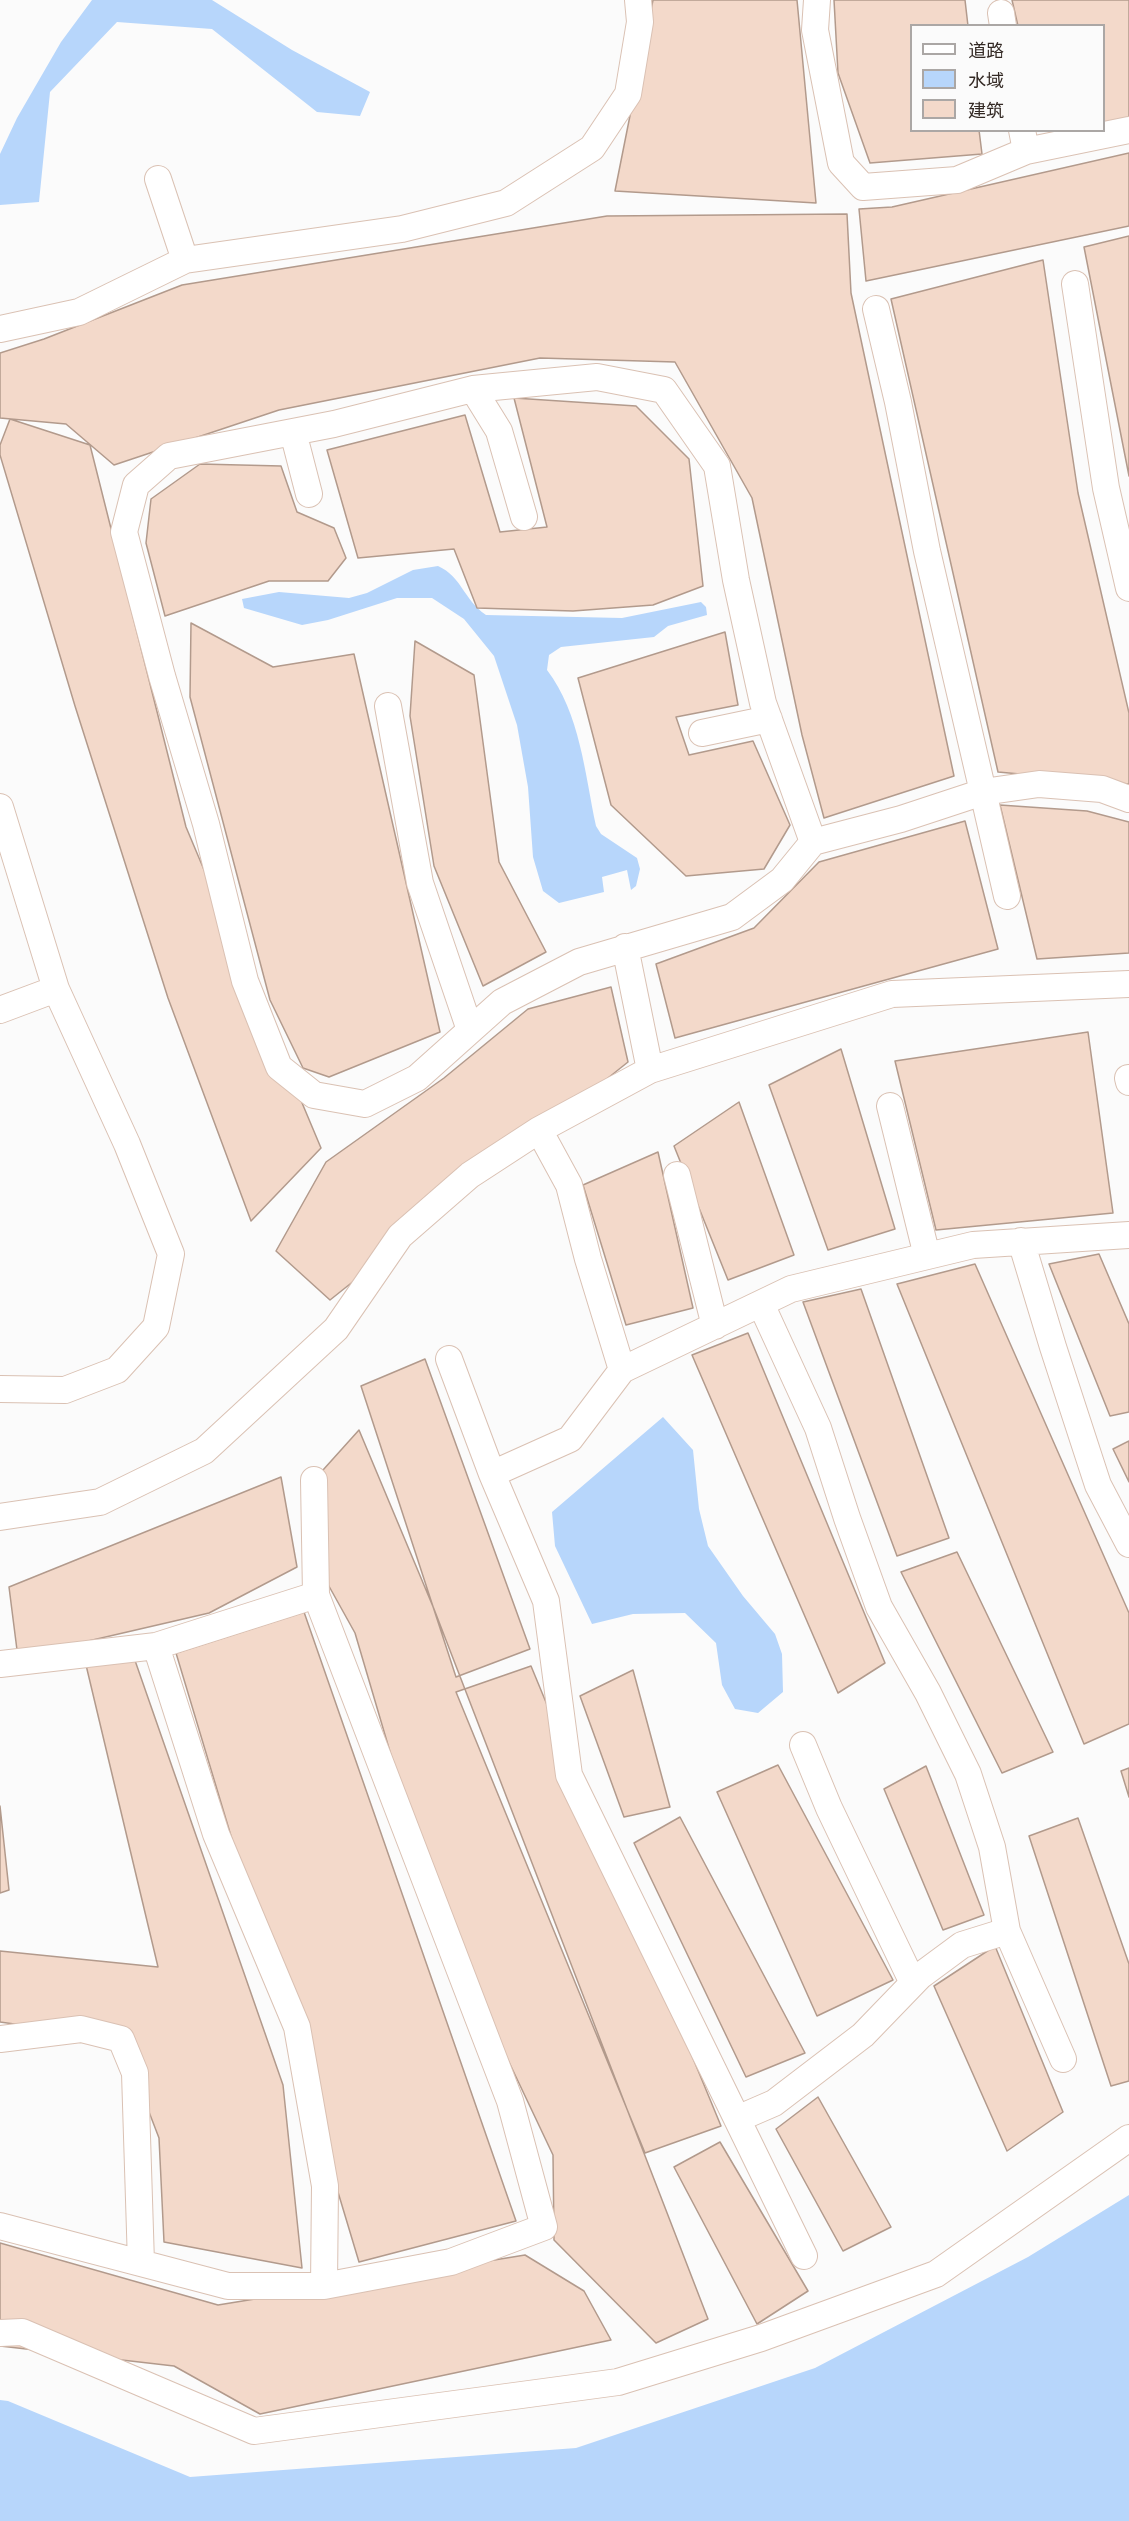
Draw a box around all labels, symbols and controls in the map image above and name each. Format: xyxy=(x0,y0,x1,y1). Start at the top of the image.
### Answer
legend xyxy=(910,24,1105,132)
text: 道路 xyxy=(968,40,1004,62)
text: 水域 xyxy=(968,70,1004,92)
text: 建筑 xyxy=(968,100,1004,122)

